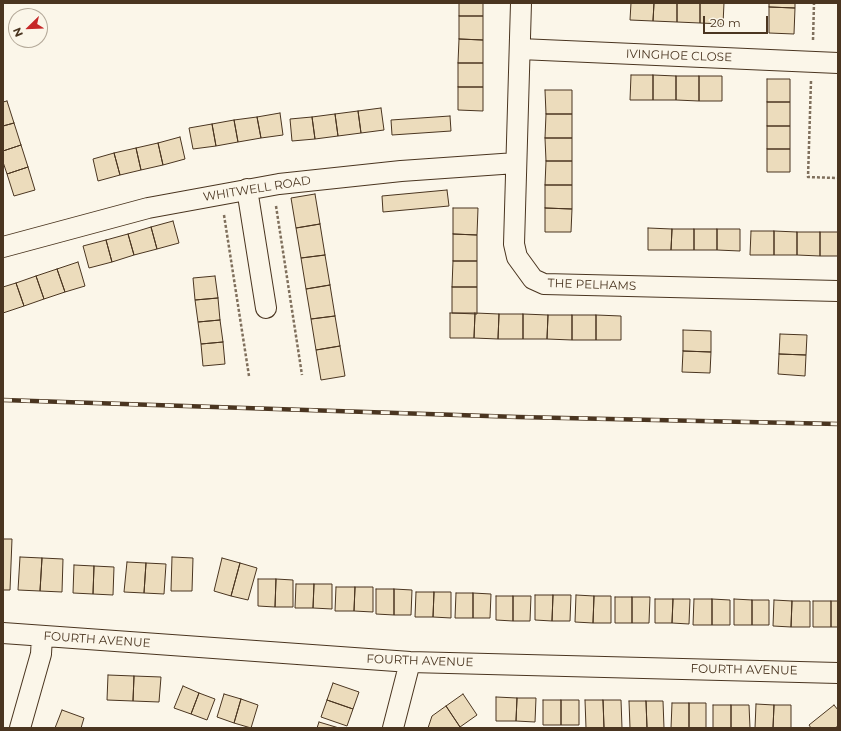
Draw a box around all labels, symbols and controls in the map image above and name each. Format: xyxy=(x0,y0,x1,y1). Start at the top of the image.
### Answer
north arrow xyxy=(8,8,48,48)
scale bar xyxy=(705,8,770,34)
text: 20 m xyxy=(710,15,741,30)
text: N xyxy=(10,25,26,39)
street label: IVINGHOE CLOSE xyxy=(626,47,732,65)
street label: WHITWELL ROAD xyxy=(202,173,312,205)
street label: THE PELHAMS xyxy=(547,276,637,294)
street label: FOURTH AVENUE xyxy=(43,629,151,651)
street label: FOURTH AVENUE xyxy=(366,652,474,670)
street label: FOURTH AVENUE xyxy=(690,662,798,678)

